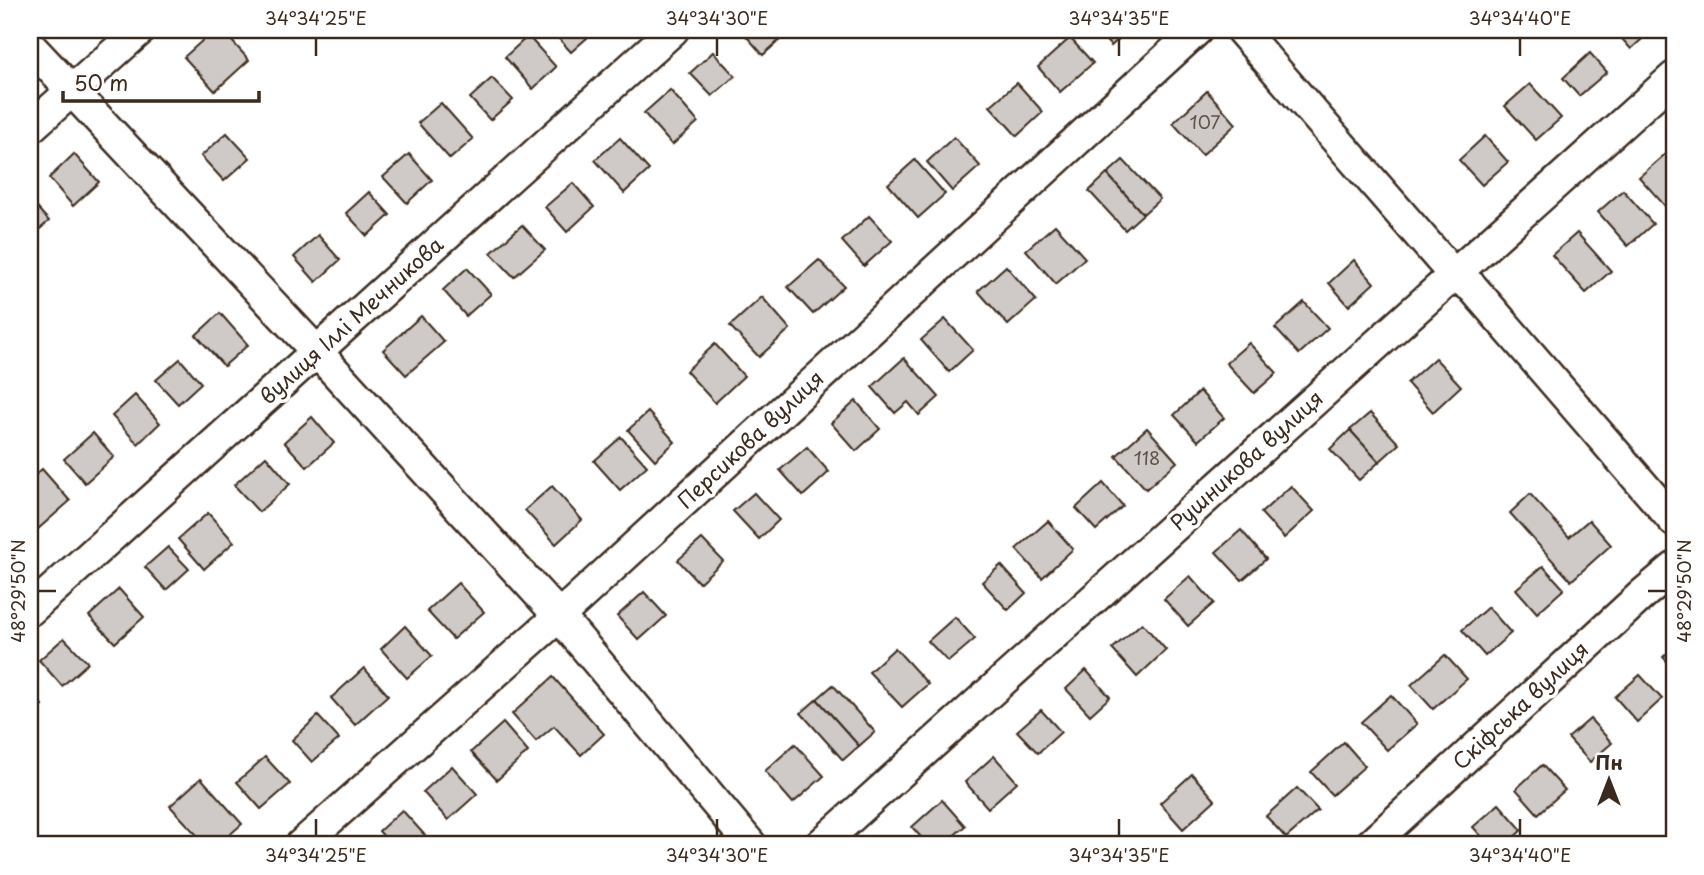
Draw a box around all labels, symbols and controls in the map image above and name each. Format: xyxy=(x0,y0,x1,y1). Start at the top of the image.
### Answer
text: 34°34'25"E xyxy=(265,4,367,31)
text: 34°34'30"E xyxy=(666,4,768,31)
text: 34°34'35"E xyxy=(1069,4,1169,31)
text: 34°34'40"E xyxy=(1469,4,1571,31)
scale bar xyxy=(63,60,259,104)
text: 50 m xyxy=(74,66,128,98)
house number: 107 xyxy=(1190,108,1220,135)
street label: вулиця Іллі Мечникова xyxy=(252,228,450,411)
street label: Персикова вулиця xyxy=(669,362,830,515)
street label: Рушникова вулиця xyxy=(1162,382,1329,537)
house number: 118 xyxy=(1134,444,1160,471)
text: 48°29'50"N xyxy=(4,539,31,643)
text: 48°29'50"N xyxy=(1670,539,1697,643)
street label: Скіфська вулиця xyxy=(1444,633,1595,776)
north arrow xyxy=(1574,746,1644,816)
text: Пн xyxy=(1595,748,1623,776)
text: 34°34'25"E xyxy=(265,841,367,868)
text: 34°34'30"E xyxy=(666,841,768,868)
text: 34°34'35"E xyxy=(1069,841,1169,868)
text: 34°34'40"E xyxy=(1469,841,1571,868)

